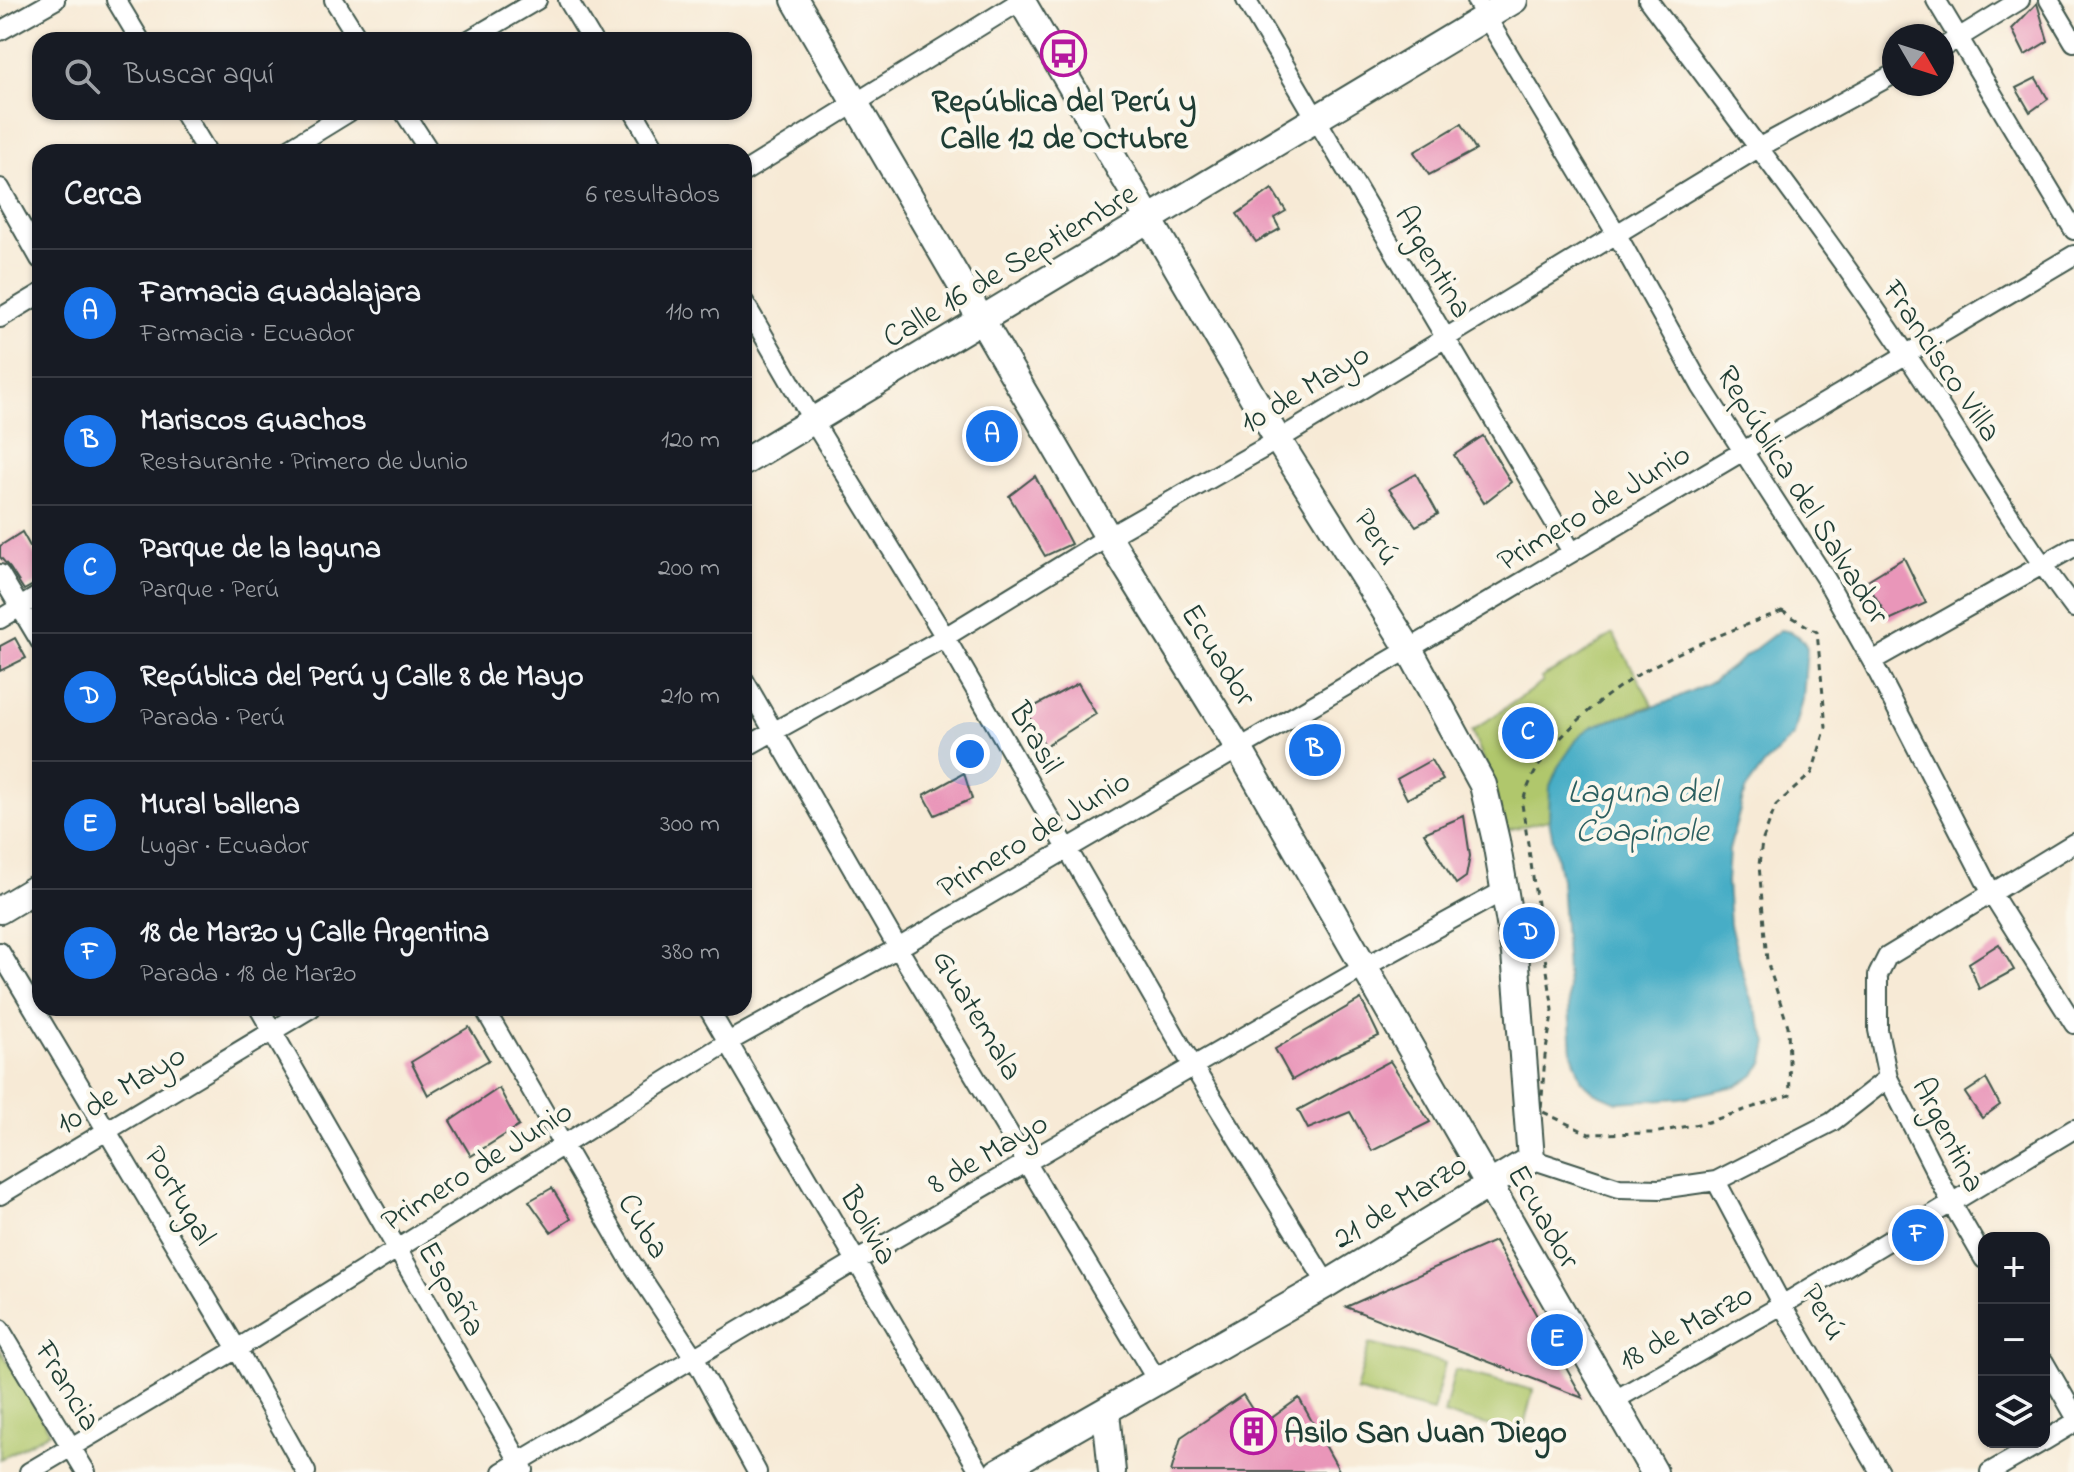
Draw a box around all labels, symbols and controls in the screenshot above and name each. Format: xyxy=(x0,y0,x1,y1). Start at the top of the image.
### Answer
north arrow xyxy=(1882,24,1954,96)
bus stop icon: República del Perú y Calle 12 de Octubre xyxy=(1040,29,1088,77)
search box xyxy=(32,32,752,120)
icon: search xyxy=(60,54,104,98)
text: Buscar aquí xyxy=(124,54,274,98)
place label: República del Perú y Calle 12 de Octubre xyxy=(932,80,1197,164)
text: Cerca xyxy=(64,171,142,221)
street label: Calle 16 de Septiembre xyxy=(875,172,1148,362)
text: 6 resultados xyxy=(586,177,720,215)
street label: Argentina xyxy=(1381,197,1483,328)
street label: Francisco Villa xyxy=(1868,271,2012,452)
text: Farmacia Guadalajara xyxy=(140,272,421,316)
text: A xyxy=(82,294,98,332)
text: 110 m xyxy=(666,294,720,332)
text: Farmacia · Ecuador xyxy=(140,316,354,354)
street label: 10 de Mayo xyxy=(1232,333,1380,447)
street label: República del Salvador xyxy=(1702,357,1900,634)
text: Mariscos Guachos xyxy=(140,400,367,444)
pin: A xyxy=(966,406,1018,466)
text: B xyxy=(81,422,99,460)
text: 120 m xyxy=(661,422,720,460)
street label: Primero de Junio xyxy=(1489,433,1700,585)
text: Restaurante · Primero de Junio xyxy=(140,444,468,482)
street label: Perú xyxy=(1339,500,1411,575)
text: Parque de la laguna xyxy=(140,528,381,572)
text: C xyxy=(83,550,97,588)
text: 200 m xyxy=(658,550,720,588)
text: Parque · Perú xyxy=(140,572,279,610)
street label: Ecuador xyxy=(1167,595,1267,717)
text: República del Perú y Calle 8 de Mayo xyxy=(140,656,584,700)
text: D xyxy=(80,678,100,716)
text: 210 m xyxy=(661,678,720,716)
street label: Brasil xyxy=(994,693,1073,783)
text: Parada · Perú xyxy=(140,700,285,738)
pin: C xyxy=(1502,703,1554,763)
pin: B xyxy=(1289,720,1341,780)
your location xyxy=(950,734,990,774)
street label: Primero de Junio xyxy=(929,760,1140,912)
water label: Laguna del Coapinole xyxy=(1567,769,1721,858)
text: Mural ballena xyxy=(140,784,300,828)
text: E xyxy=(82,806,98,844)
text: 300 m xyxy=(660,806,720,844)
text: Lugar · Ecuador xyxy=(140,828,309,866)
pin: D xyxy=(1503,903,1555,963)
text: 18 de Marzo y Calle Argentina xyxy=(140,912,489,956)
text: F xyxy=(82,934,98,972)
text: 380 m xyxy=(662,934,720,972)
street label: Guatemala xyxy=(918,941,1034,1090)
text: Parada · 18 de Marzo xyxy=(140,956,356,994)
street label: 10 de Mayo xyxy=(48,1034,196,1148)
street label: Argentina xyxy=(1898,1070,1996,1201)
street label: Primero de Junio xyxy=(373,1090,583,1246)
street label: 8 de Mayo xyxy=(920,1102,1058,1208)
street label: Portugal xyxy=(130,1138,226,1256)
street label: 21 de Marzo xyxy=(1324,1143,1477,1263)
street label: Ecuador xyxy=(1493,1157,1591,1279)
street label: Bolivia xyxy=(825,1178,908,1275)
street label: Cuba xyxy=(604,1185,680,1269)
pin: F xyxy=(1892,1205,1944,1265)
map controls xyxy=(1978,1232,2050,1448)
button: + xyxy=(1978,1232,2050,1304)
street label: España xyxy=(404,1233,496,1346)
street label: 18 de Marzo xyxy=(1611,1273,1762,1385)
street label: Perú xyxy=(1787,1275,1857,1350)
button: − xyxy=(1978,1304,2050,1376)
pin: E xyxy=(1531,1310,1583,1370)
street label: Francia xyxy=(20,1332,111,1441)
button: layers xyxy=(1978,1376,2050,1448)
building icon: Asilo San Juan Diego xyxy=(1229,1407,1277,1455)
place label: Asilo San Juan Diego xyxy=(1284,1411,1567,1459)

